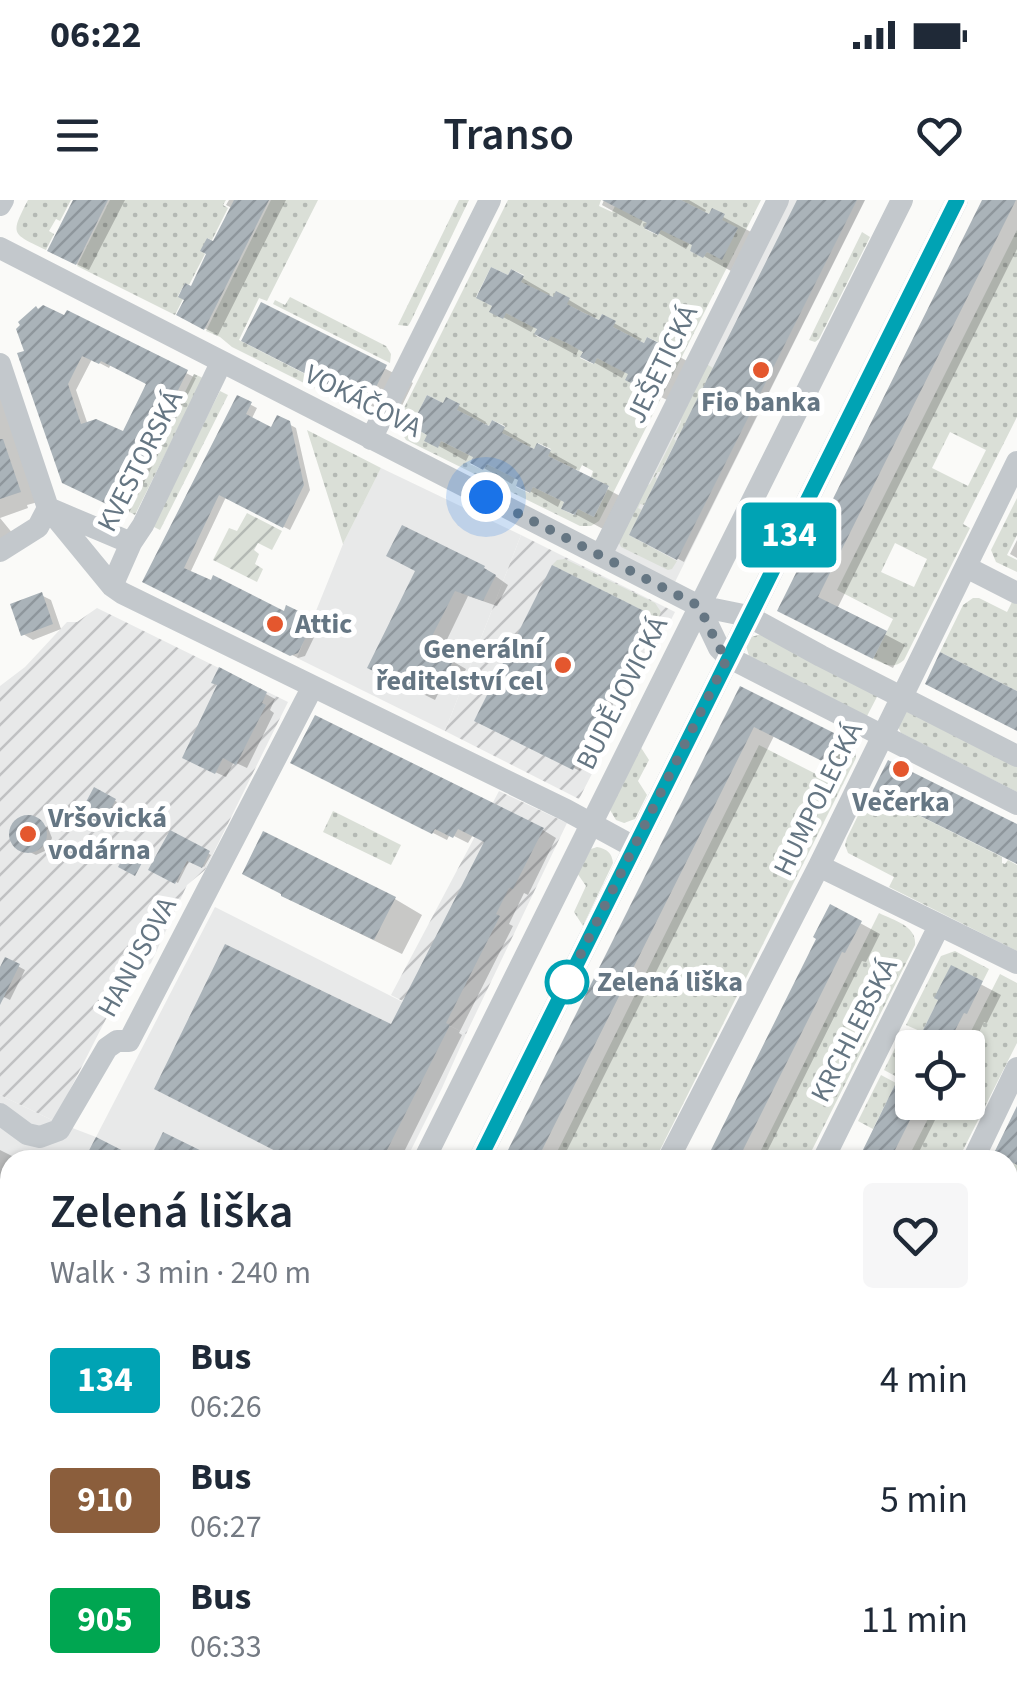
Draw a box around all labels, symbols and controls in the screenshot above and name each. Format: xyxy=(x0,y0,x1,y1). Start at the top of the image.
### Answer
text: 06:22 xyxy=(50,8,142,62)
text: Transo xyxy=(443,103,574,167)
icon: menu xyxy=(50,108,105,163)
icon: heart xyxy=(912,108,967,163)
street label: JEŠETICKÁ xyxy=(616,297,708,430)
street label: VOKÁČOVA xyxy=(298,354,429,448)
marker: Fio banka xyxy=(750,359,772,381)
place label: Fio banka xyxy=(701,382,821,422)
street label: KVESTORSKÁ xyxy=(87,383,193,539)
your location xyxy=(461,472,511,522)
line badge: 134 xyxy=(732,502,846,568)
text: 134 xyxy=(761,510,817,560)
place label: Attic xyxy=(294,604,352,644)
street label: BUDĚJOVICKÁ xyxy=(566,609,678,777)
marker: Attic xyxy=(264,613,286,635)
place label: Generální ředitelství cel xyxy=(376,629,545,701)
marker: Generální ředitelství cel xyxy=(552,654,574,676)
street label: HUMPOLECKÁ xyxy=(763,715,873,883)
marker: Večerka xyxy=(890,758,912,780)
place label: Večerka xyxy=(851,782,950,822)
place label: Vršovická vodárna xyxy=(47,798,167,870)
marker: Vršovická vodárna xyxy=(17,823,39,845)
street label: HANUSOVA xyxy=(88,889,187,1024)
street label: KRCHLEBSKÁ xyxy=(801,950,908,1109)
marker: Zelená liška xyxy=(546,961,588,1003)
place label: Zelená liška xyxy=(597,962,743,1002)
map controls xyxy=(895,1030,985,1120)
button: locate xyxy=(895,1030,985,1120)
text: Zelená liška xyxy=(50,1178,294,1246)
button: heart xyxy=(863,1183,968,1288)
text: Walk · 3 min · 240 m xyxy=(50,1250,311,1296)
text: Bus xyxy=(190,1330,251,1384)
text: 4 min xyxy=(880,1353,968,1407)
text: 134 xyxy=(77,1355,133,1405)
text: 06:26 xyxy=(190,1384,262,1430)
text: Bus xyxy=(190,1450,251,1504)
text: 5 min xyxy=(880,1473,968,1527)
text: 910 xyxy=(77,1475,133,1525)
text: 06:27 xyxy=(190,1504,262,1550)
text: Bus xyxy=(190,1570,251,1624)
text: 11 min xyxy=(861,1593,968,1647)
text: 905 xyxy=(77,1595,133,1645)
text: 06:33 xyxy=(190,1624,262,1670)

